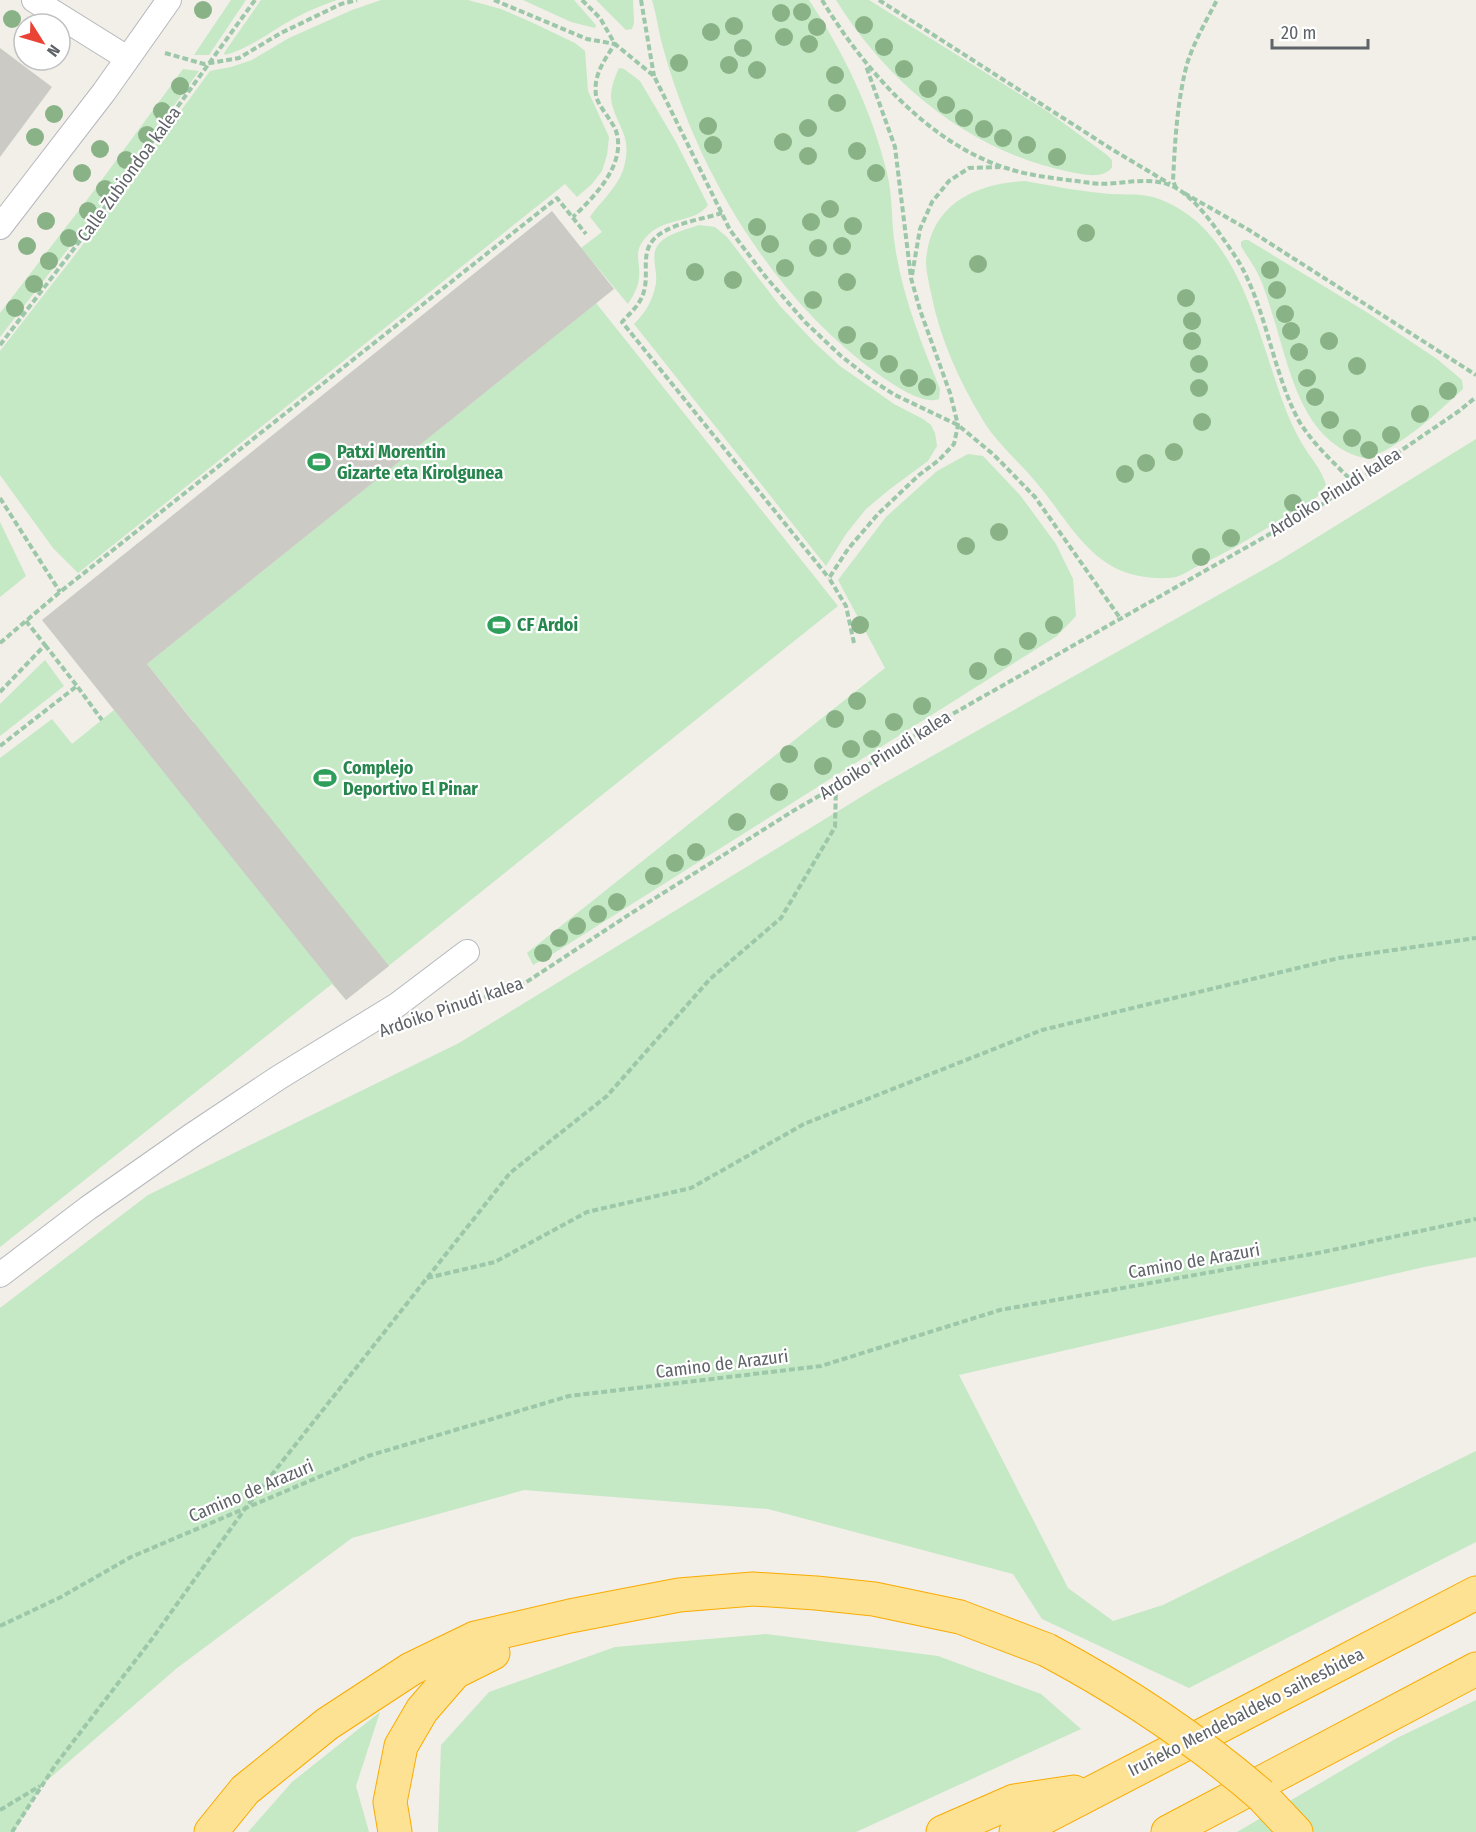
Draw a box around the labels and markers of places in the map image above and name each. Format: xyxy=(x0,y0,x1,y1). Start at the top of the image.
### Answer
place label: Patxi Morentin Gizarte eta Kirolgunea xyxy=(337,441,503,484)
sports icon: Patxi Morentin Gizarte eta Kirolgunea xyxy=(306,449,332,475)
sports icon: CF Ardoi xyxy=(486,612,512,638)
place label: CF Ardoi xyxy=(517,614,578,636)
place label: Complejo Deportivo El Pinar xyxy=(343,757,478,800)
sports icon: Complejo Deportivo El Pinar xyxy=(312,765,338,791)

